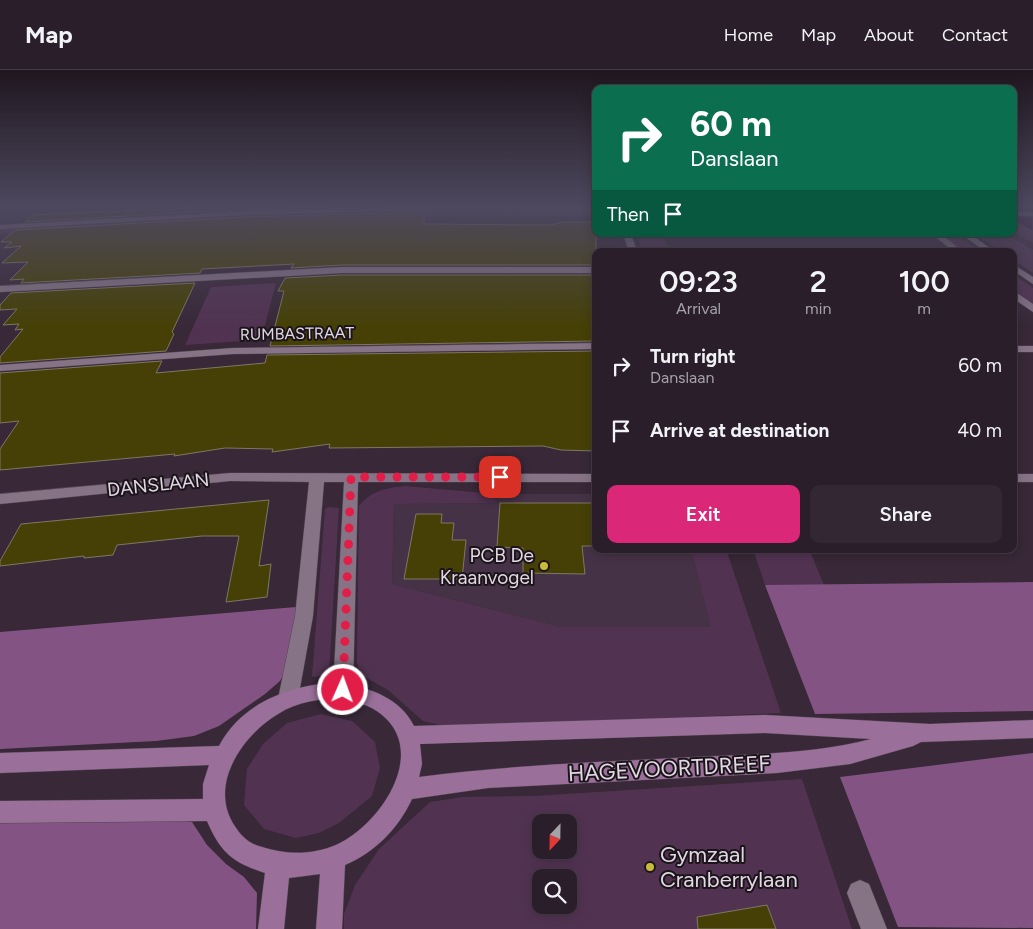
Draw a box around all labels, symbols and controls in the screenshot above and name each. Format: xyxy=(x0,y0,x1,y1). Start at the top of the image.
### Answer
text: Map xyxy=(25,20,73,49)
text: Home xyxy=(724,24,773,46)
text: Map xyxy=(801,24,836,46)
text: About xyxy=(864,24,914,46)
text: Contact xyxy=(942,24,1008,46)
text: 60 m xyxy=(690,103,772,145)
icon: right xyxy=(607,105,672,170)
text: Danslaan xyxy=(690,145,778,172)
icon: arrive xyxy=(659,200,687,228)
text: Then xyxy=(607,203,649,226)
text: 09:23 xyxy=(659,263,738,300)
text: 2 xyxy=(810,263,827,300)
text: 100 xyxy=(899,263,950,300)
text: Arrival xyxy=(676,299,721,318)
text: min xyxy=(805,299,831,318)
text: m xyxy=(917,299,931,318)
street label: RUMBASTRAAT xyxy=(240,323,355,344)
text: Turn right xyxy=(650,345,736,368)
icon: right xyxy=(607,352,635,380)
text: 60 m xyxy=(958,354,1002,377)
text: Danslaan xyxy=(650,368,714,387)
icon: arrive xyxy=(607,417,635,445)
text: Arrive at destination xyxy=(650,419,829,442)
text: 40 m xyxy=(957,419,1002,442)
pin xyxy=(479,456,521,498)
icon: arrive xyxy=(486,463,514,491)
street label: DANSLAAN xyxy=(106,468,210,501)
button: Exit xyxy=(607,485,800,543)
button: Share xyxy=(810,485,1002,543)
place label: PCB De Kraanvogel xyxy=(440,544,534,589)
marker: PCB De Kraanvogel xyxy=(538,560,550,572)
position arrow xyxy=(316,663,368,715)
street label: HAGEVOORTDREEF xyxy=(567,750,771,787)
north arrow xyxy=(532,814,578,859)
map controls xyxy=(532,814,577,914)
place label: Gymzaal Cranberrylaan xyxy=(660,841,798,893)
marker: Gymzaal Cranberrylaan xyxy=(644,861,656,873)
button: search xyxy=(532,869,577,914)

